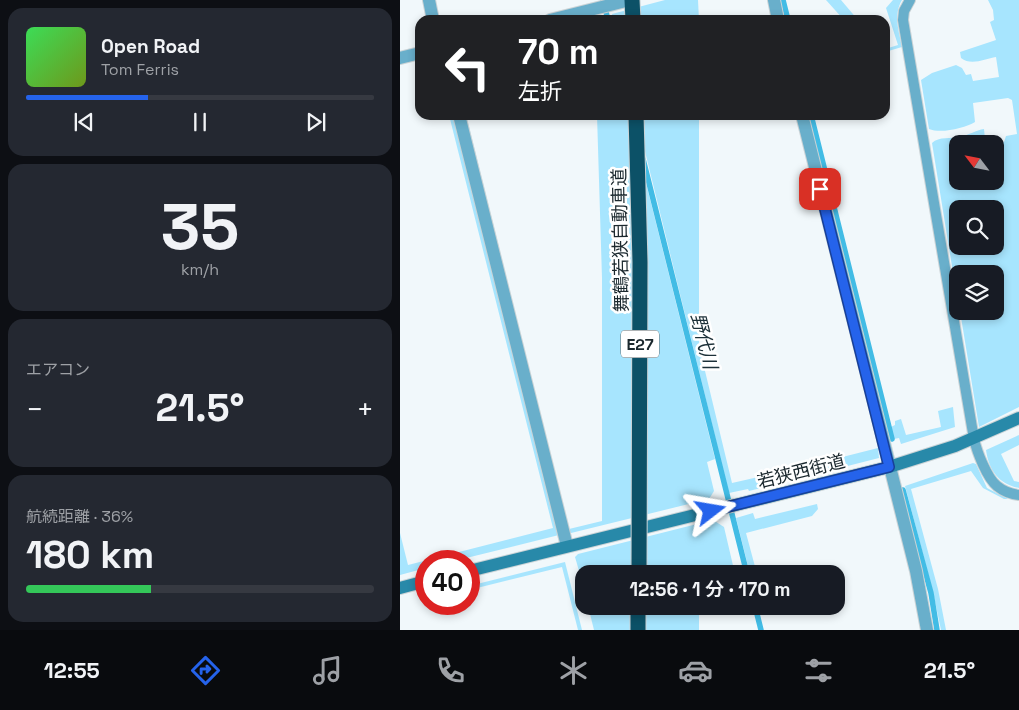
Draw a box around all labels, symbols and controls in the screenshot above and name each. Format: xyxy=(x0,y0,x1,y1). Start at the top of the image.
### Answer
text: 70 m xyxy=(518,30,599,74)
text: Open Road xyxy=(101,34,200,59)
icon: left xyxy=(435,35,500,100)
text: Tom Ferris xyxy=(101,59,179,80)
text: 左折 xyxy=(518,77,562,105)
icon: previous xyxy=(70,108,98,136)
icon: pause xyxy=(186,108,214,136)
icon: next xyxy=(302,108,330,136)
north arrow xyxy=(949,135,1004,190)
map controls xyxy=(949,135,1004,320)
street label: 舞鶴若狭自動車道 xyxy=(607,168,633,312)
pin xyxy=(799,168,841,210)
icon: arrive xyxy=(806,175,834,203)
text: 35 xyxy=(161,185,239,268)
button: search xyxy=(949,200,1004,255)
text: km/h xyxy=(181,259,219,280)
button: layers xyxy=(949,265,1004,320)
water label: 野代川 xyxy=(685,310,724,374)
road number: E27 xyxy=(621,330,659,358)
text: エアコン xyxy=(26,359,90,380)
text: 21.5° xyxy=(156,384,244,432)
text: − xyxy=(26,391,43,427)
text: + xyxy=(357,391,374,427)
street label: 若狭西街道 xyxy=(755,449,847,493)
position arrow xyxy=(684,484,736,536)
text: 航続距離 · 36% xyxy=(26,506,133,527)
text: 180 km xyxy=(26,531,154,579)
speed limit sign: 40 xyxy=(415,550,480,615)
text: 12:56 · 1 分 · 170 m xyxy=(629,577,791,602)
icon: directions xyxy=(188,653,223,688)
icon: music xyxy=(310,653,345,688)
icon: phone xyxy=(433,653,468,688)
icon: climate xyxy=(556,653,591,688)
icon: car xyxy=(678,653,713,688)
icon: filters xyxy=(801,653,836,688)
text: 12:55 xyxy=(44,656,100,684)
text: 21.5° xyxy=(924,656,975,684)

